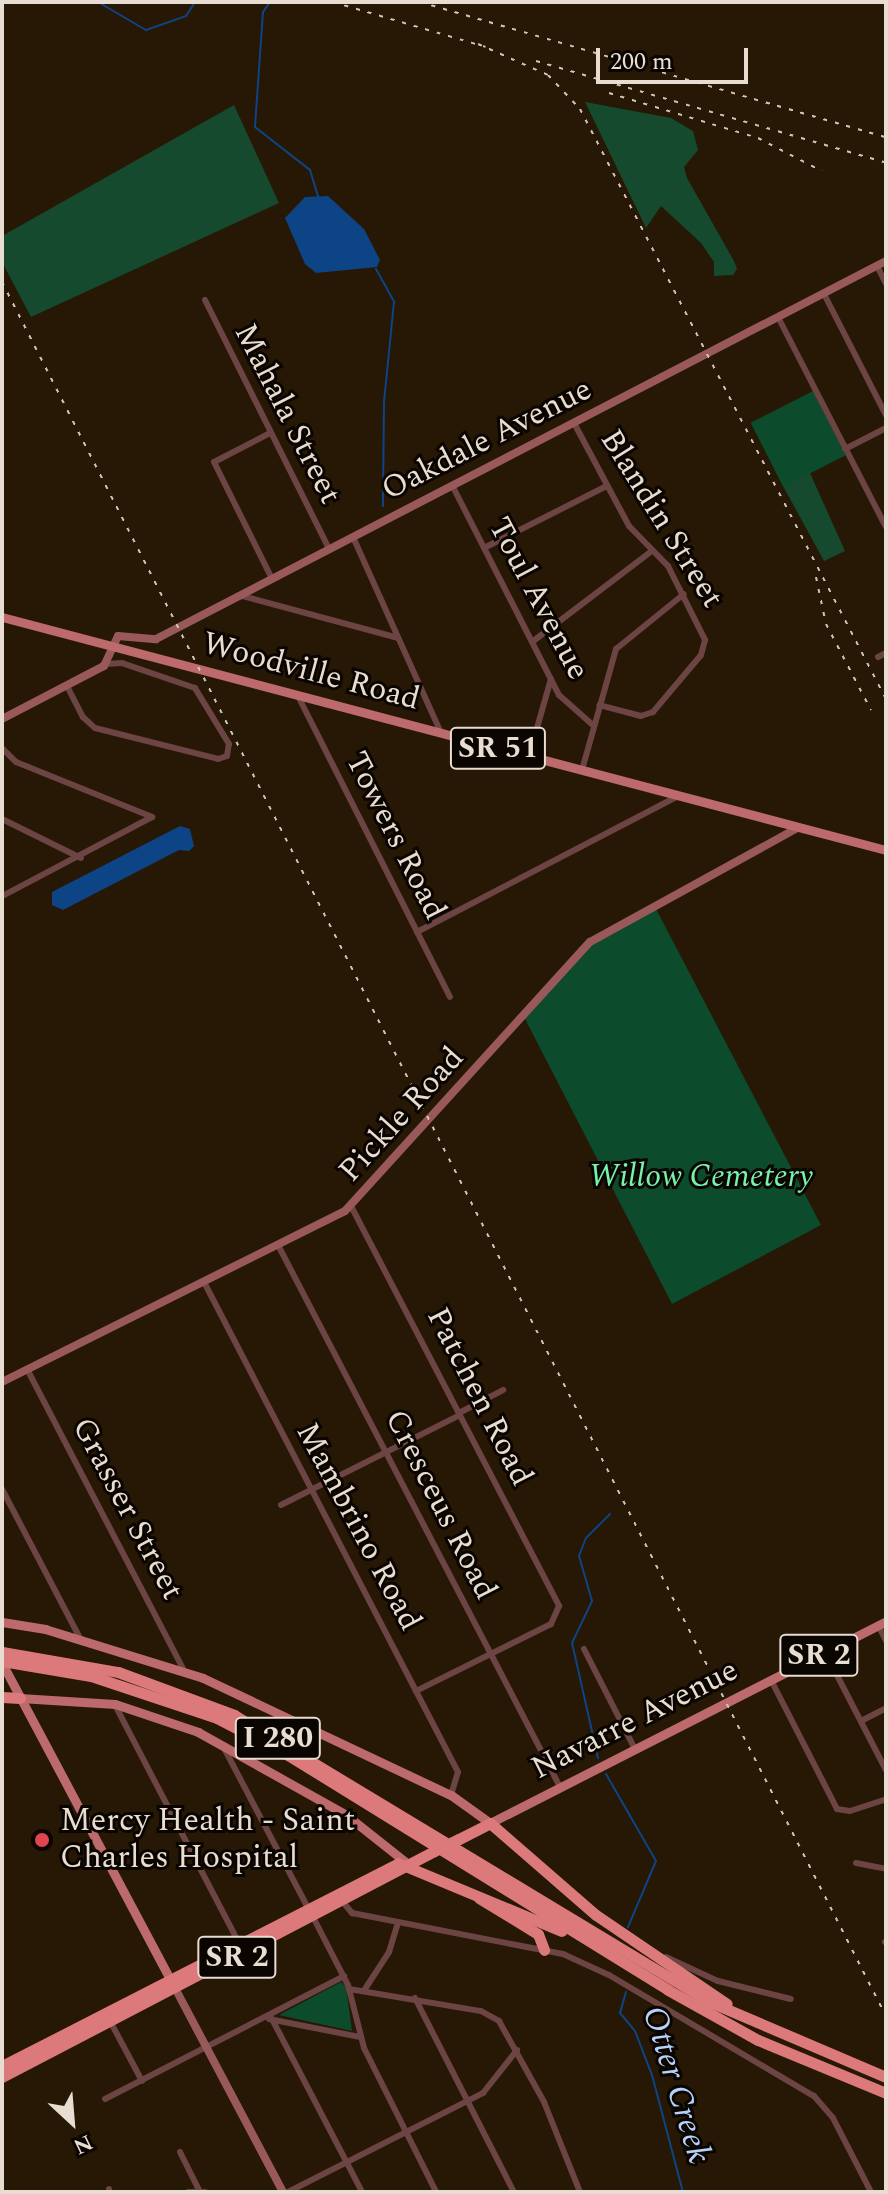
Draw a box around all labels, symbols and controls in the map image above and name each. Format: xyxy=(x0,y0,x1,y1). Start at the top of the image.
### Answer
scale bar xyxy=(600,32,752,82)
text: 200 m xyxy=(610,44,673,80)
street label: Mahala Street xyxy=(225,317,349,511)
street label: Oakdale Avenue xyxy=(376,371,598,509)
street label: Blandin Street xyxy=(591,423,731,615)
street label: Toul Avenue xyxy=(479,511,597,687)
street label: Woodville Road xyxy=(198,625,424,719)
road number: SR 51 xyxy=(448,722,548,774)
street label: Towers Road xyxy=(336,746,454,926)
street label: Pickle Road xyxy=(331,1040,473,1190)
park label: Willow Cemetery xyxy=(589,1158,813,1196)
street label: Patchen Road xyxy=(418,1301,540,1493)
street label: Cresceus Road xyxy=(376,1404,504,1606)
street label: Grasser Street xyxy=(63,1411,191,1607)
street label: Mambrino Road xyxy=(287,1416,429,1638)
road number: SR 2 xyxy=(779,1629,859,1681)
street label: Navarre Avenue xyxy=(525,1651,745,1789)
road number: I 280 xyxy=(234,1712,322,1764)
place label: Mercy Health - Saint Charles Hospital xyxy=(60,1803,355,1878)
marker: Mercy Health - Saint Charles Hospital xyxy=(31,1829,53,1851)
road number: SR 2 xyxy=(197,1931,277,1983)
water label: Otter Creek xyxy=(633,2002,719,2168)
north arrow xyxy=(32,2082,112,2162)
text: N xyxy=(67,2125,98,2163)

